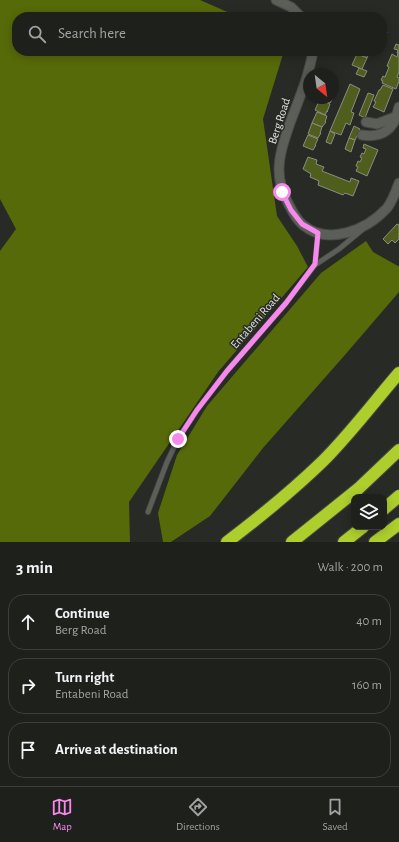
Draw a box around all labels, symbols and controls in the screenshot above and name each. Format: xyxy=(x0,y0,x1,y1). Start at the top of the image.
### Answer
search box xyxy=(12,12,387,56)
icon: search xyxy=(26,23,48,45)
text: Search here xyxy=(58,26,126,41)
north arrow xyxy=(303,68,339,104)
street label: Berg Road xyxy=(266,97,292,145)
route start xyxy=(273,183,291,201)
street label: Entabeni Road xyxy=(228,291,282,351)
route end xyxy=(169,430,187,448)
map controls xyxy=(351,494,387,530)
button: layers xyxy=(351,494,387,530)
text: 3 min xyxy=(16,559,53,576)
text: Walk · 200 m xyxy=(317,561,383,574)
text: Continue xyxy=(55,606,110,621)
icon: ahead xyxy=(17,611,39,633)
text: 40 m xyxy=(356,615,382,628)
text: Berg Road xyxy=(55,624,106,637)
text: Turn right xyxy=(55,670,114,685)
icon: right xyxy=(17,675,39,697)
text: 160 m xyxy=(352,679,382,692)
text: Entabeni Road xyxy=(55,688,129,701)
icon: arrive xyxy=(17,739,39,761)
text: Arrive at destination xyxy=(55,742,178,757)
tab: Map xyxy=(51,796,73,833)
tab: Directions xyxy=(176,796,220,833)
tab: Saved xyxy=(322,796,348,833)

